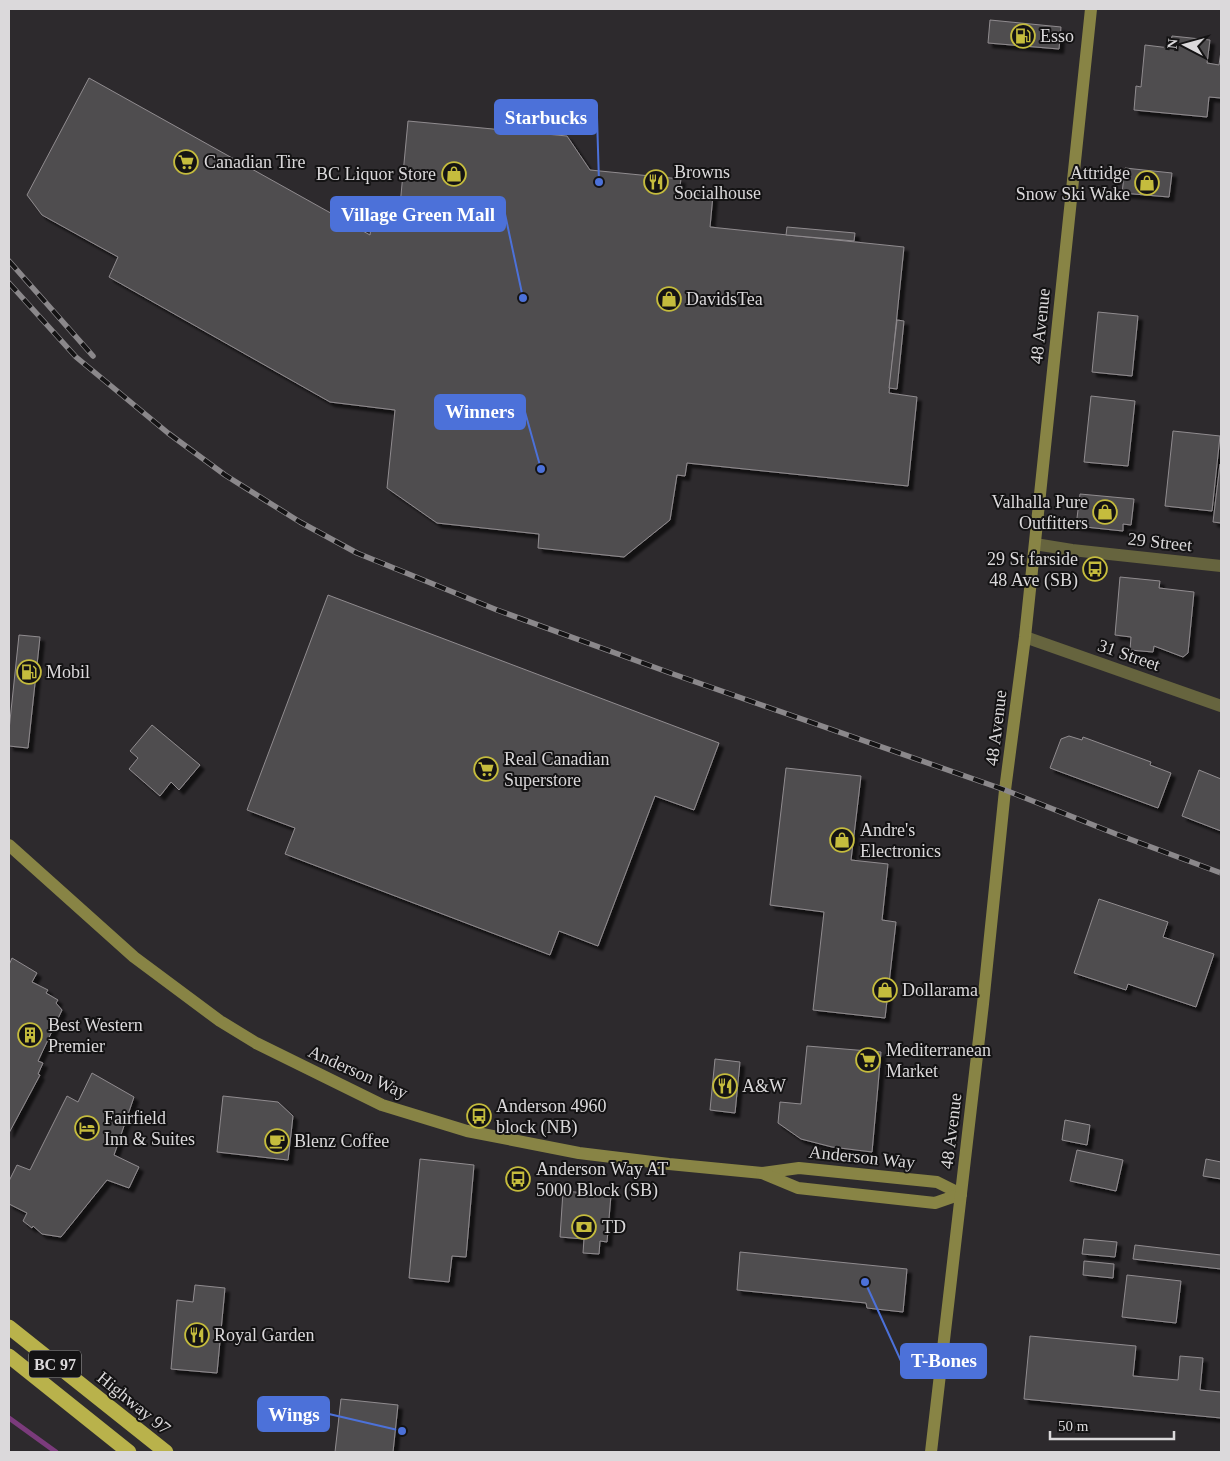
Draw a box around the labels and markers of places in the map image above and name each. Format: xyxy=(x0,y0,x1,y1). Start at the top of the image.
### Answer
fuel station icon: Esso xyxy=(1010,23,1036,49)
place label: Esso xyxy=(1040,26,1074,46)
callout: Starbucks xyxy=(495,100,597,134)
supermarket icon: Canadian Tire xyxy=(173,149,199,175)
place label: Canadian Tire xyxy=(204,152,306,172)
shop icon: BC Liquor Store xyxy=(441,161,467,187)
place label: Browns Socialhouse xyxy=(674,162,761,203)
place label: Attridge Snow Ski Wake xyxy=(1016,163,1130,204)
place label: BC Liquor Store xyxy=(316,164,436,184)
restaurant icon: Browns Socialhouse xyxy=(643,169,669,195)
shop icon: Attridge Snow Ski Wake xyxy=(1134,170,1160,196)
callout: Village Green Mall xyxy=(331,197,505,231)
shop icon: DavidsTea xyxy=(656,286,682,312)
place label: DavidsTea xyxy=(686,289,763,309)
callout: Winners xyxy=(435,395,525,429)
place label: Valhalla Pure Outfitters xyxy=(992,492,1088,533)
shop icon: Valhalla Pure Outfitters xyxy=(1092,499,1118,525)
place label: 29 St farside 48 Ave (SB) xyxy=(987,549,1078,591)
bus stop icon: 29 St farside 48 Ave (SB) xyxy=(1082,556,1108,582)
fuel station icon: Mobil xyxy=(16,659,42,685)
place label: Mobil xyxy=(46,662,90,682)
place label: Real Canadian Superstore xyxy=(504,749,609,790)
supermarket icon: Real Canadian Superstore xyxy=(473,756,499,782)
place label: Andre's Electronics xyxy=(860,820,941,861)
shop icon: Andre's Electronics xyxy=(829,827,855,853)
shop icon: Dollarama xyxy=(872,977,898,1003)
place label: Dollarama xyxy=(902,980,978,1000)
place label: Best Western Premier xyxy=(48,1015,143,1056)
building icon: Best Western Premier xyxy=(17,1022,43,1048)
place label: Mediterranean Market xyxy=(886,1040,991,1081)
supermarket icon: Mediterranean Market xyxy=(855,1047,881,1073)
restaurant icon: A&W xyxy=(712,1073,738,1099)
place label: A&W xyxy=(742,1076,786,1096)
place label: Anderson 4960 block (NB) xyxy=(496,1096,607,1138)
bus stop icon: Anderson 4960 block (NB) xyxy=(466,1103,492,1129)
place label: Fairfield Inn & Suites xyxy=(104,1108,195,1149)
hotel icon: Fairfield Inn & Suites xyxy=(74,1115,100,1141)
cafe icon: Blenz Coffee xyxy=(264,1128,290,1154)
place label: Blenz Coffee xyxy=(294,1131,389,1151)
place label: Anderson Way AT 5000 Block (SB) xyxy=(536,1159,668,1201)
bus stop icon: Anderson Way AT 5000 Block (SB) xyxy=(505,1166,531,1192)
bank icon: TD xyxy=(571,1214,597,1240)
place label: TD xyxy=(602,1217,626,1237)
restaurant icon: Royal Garden xyxy=(184,1322,210,1348)
place label: Royal Garden xyxy=(214,1325,314,1345)
callout: T-Bones xyxy=(901,1344,986,1378)
callout: Wings xyxy=(258,1397,329,1431)

